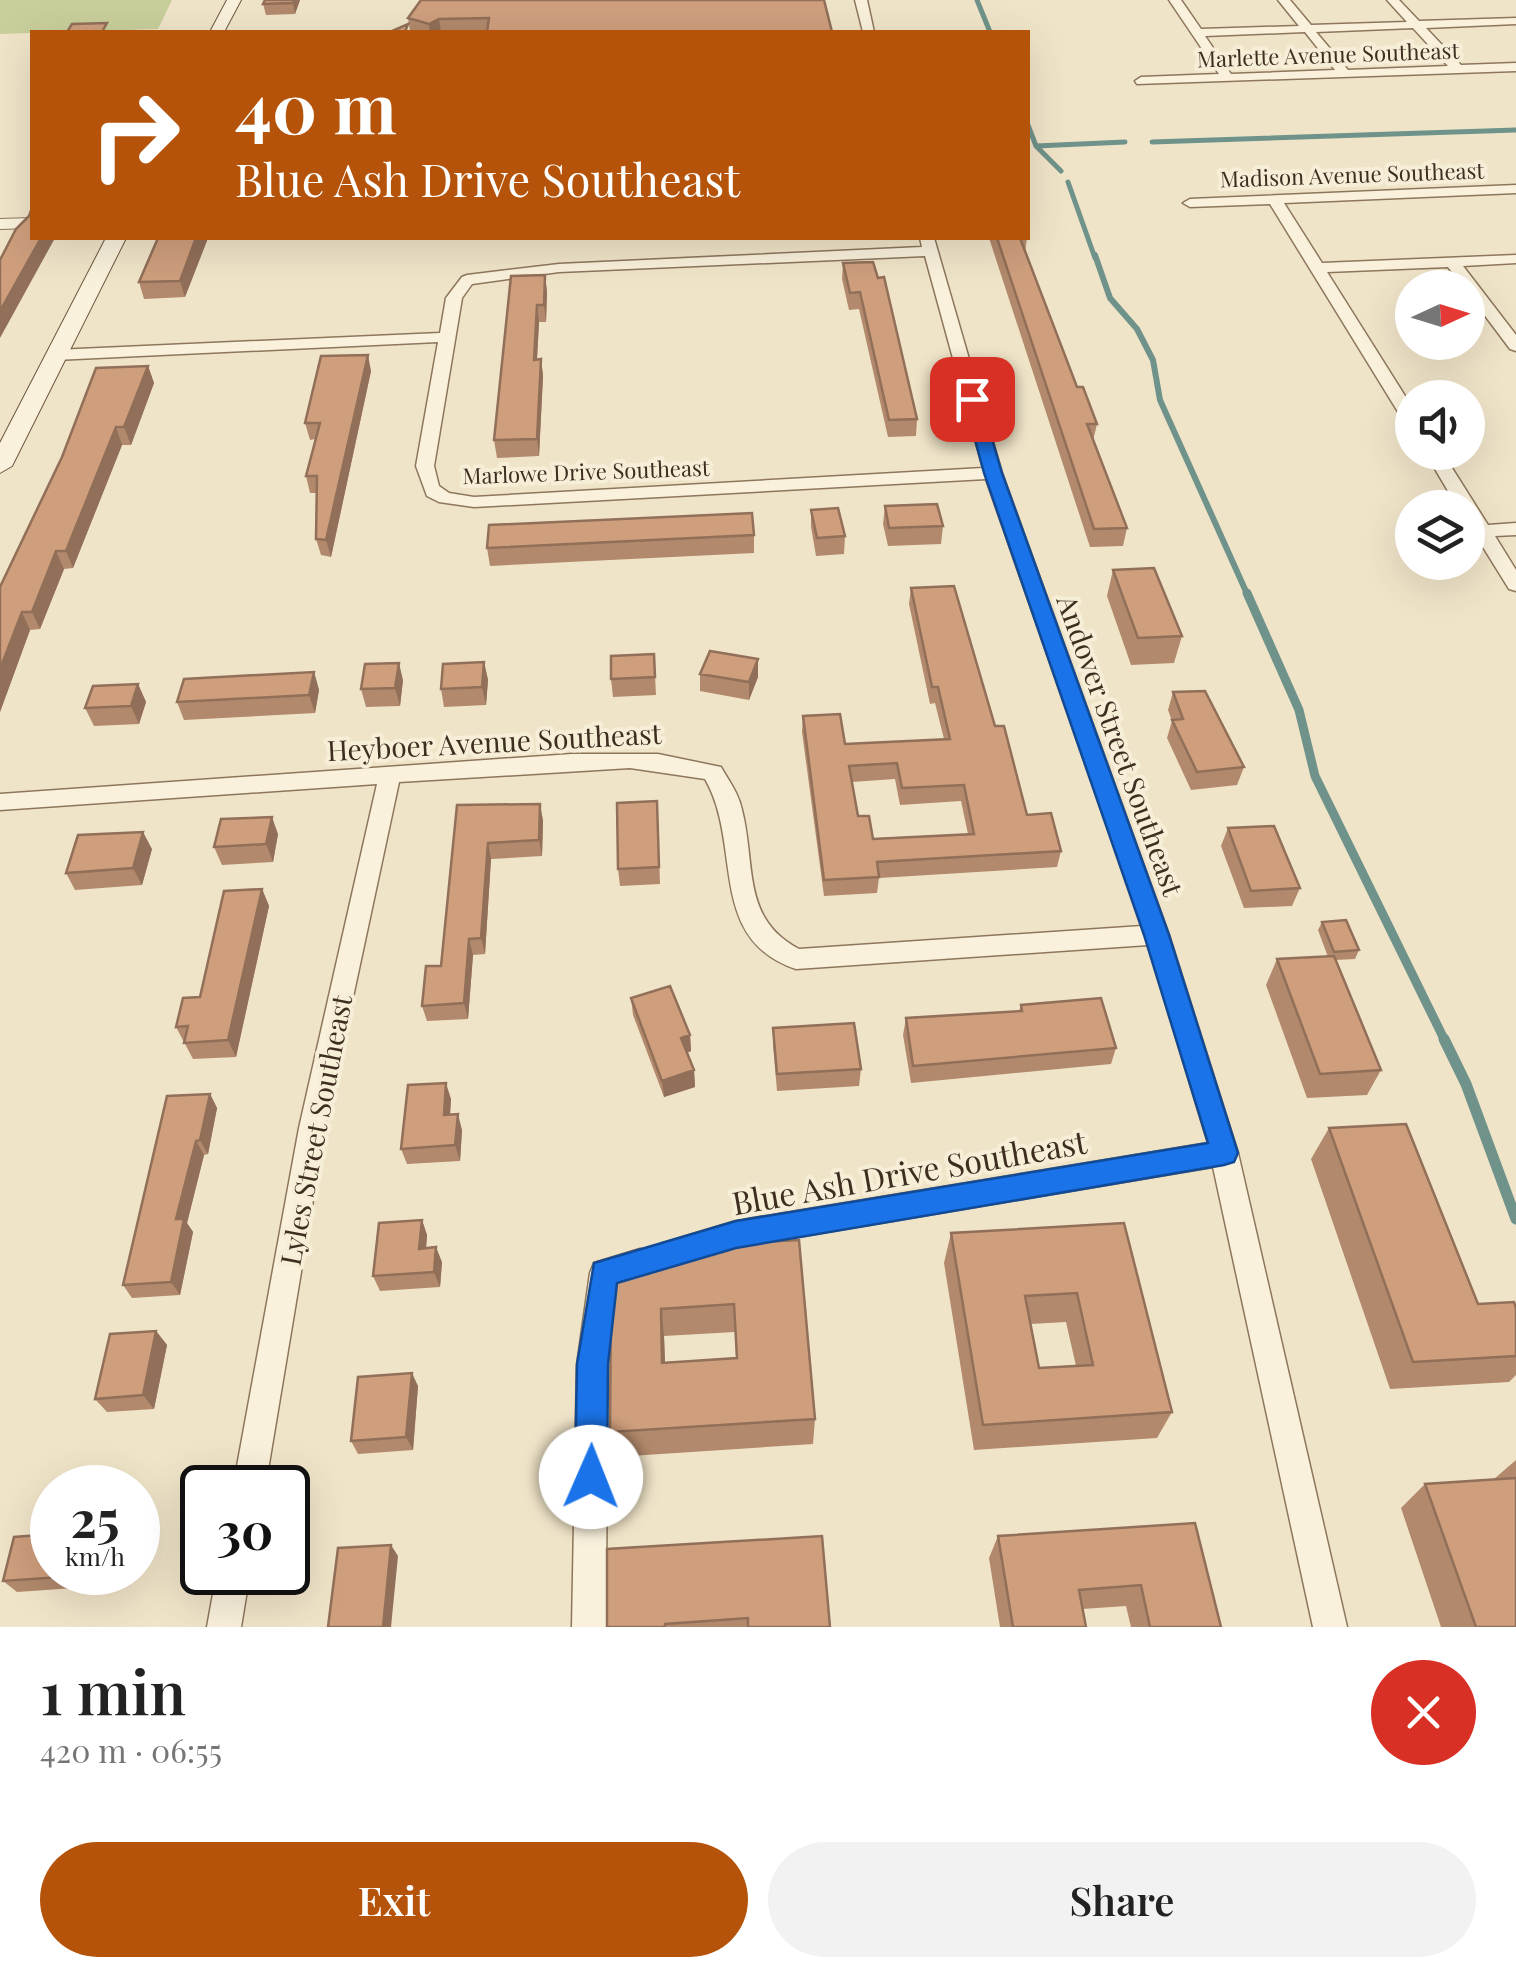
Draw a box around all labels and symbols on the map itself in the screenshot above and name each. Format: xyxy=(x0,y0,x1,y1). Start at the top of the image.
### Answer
street label: Marlette Avenue Southeast xyxy=(1196,34,1461,74)
street label: Madison Avenue Southeast xyxy=(1219,154,1486,194)
north arrow xyxy=(1395,270,1485,360)
pin xyxy=(930,357,1015,442)
street label: Marlowe Drive Southeast xyxy=(462,452,711,490)
street label: Andover Street Southeast xyxy=(1049,589,1193,902)
street label: Heyboer Avenue Southeast xyxy=(326,714,663,768)
street label: Lyles Street Southeast xyxy=(271,990,360,1268)
street label: Blue Ash Drive Southeast xyxy=(728,1119,1090,1223)
position arrow xyxy=(539,1425,643,1529)
speed limit sign: 30 xyxy=(180,1465,310,1595)

